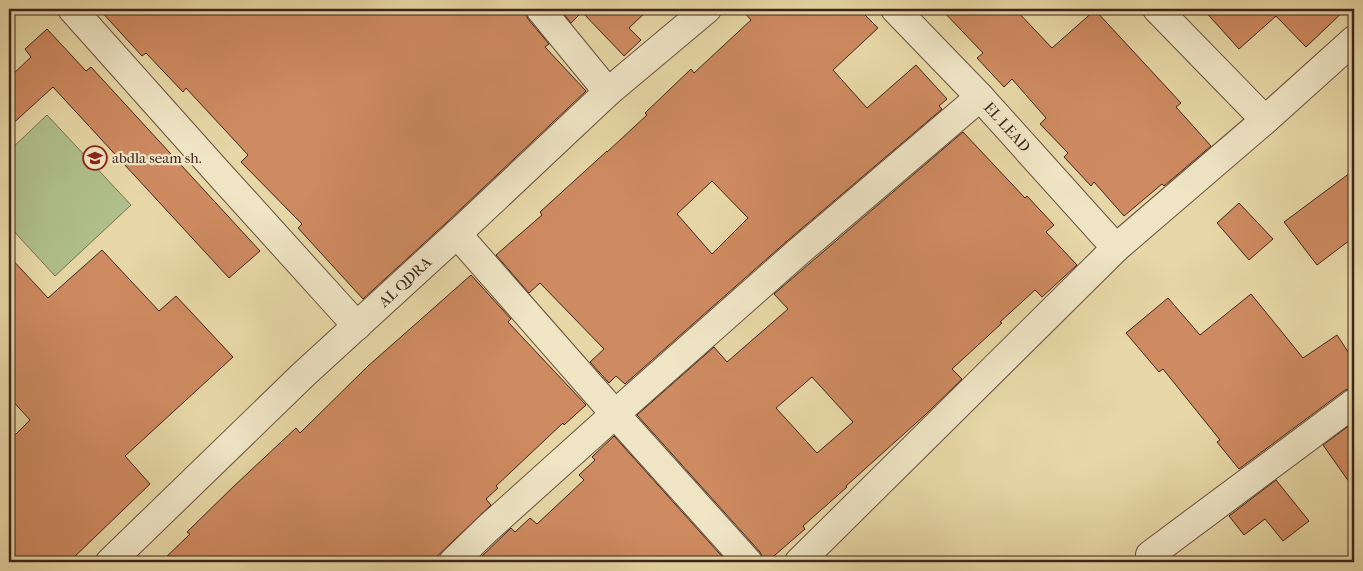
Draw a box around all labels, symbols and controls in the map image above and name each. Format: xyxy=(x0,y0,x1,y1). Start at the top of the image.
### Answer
street label: EL LEAD xyxy=(980,98,1034,156)
school or university icon: abdla seam sh. xyxy=(82,145,108,171)
place label: abdla seam sh. xyxy=(112,149,202,167)
street label: AL QDRA xyxy=(374,253,435,312)

